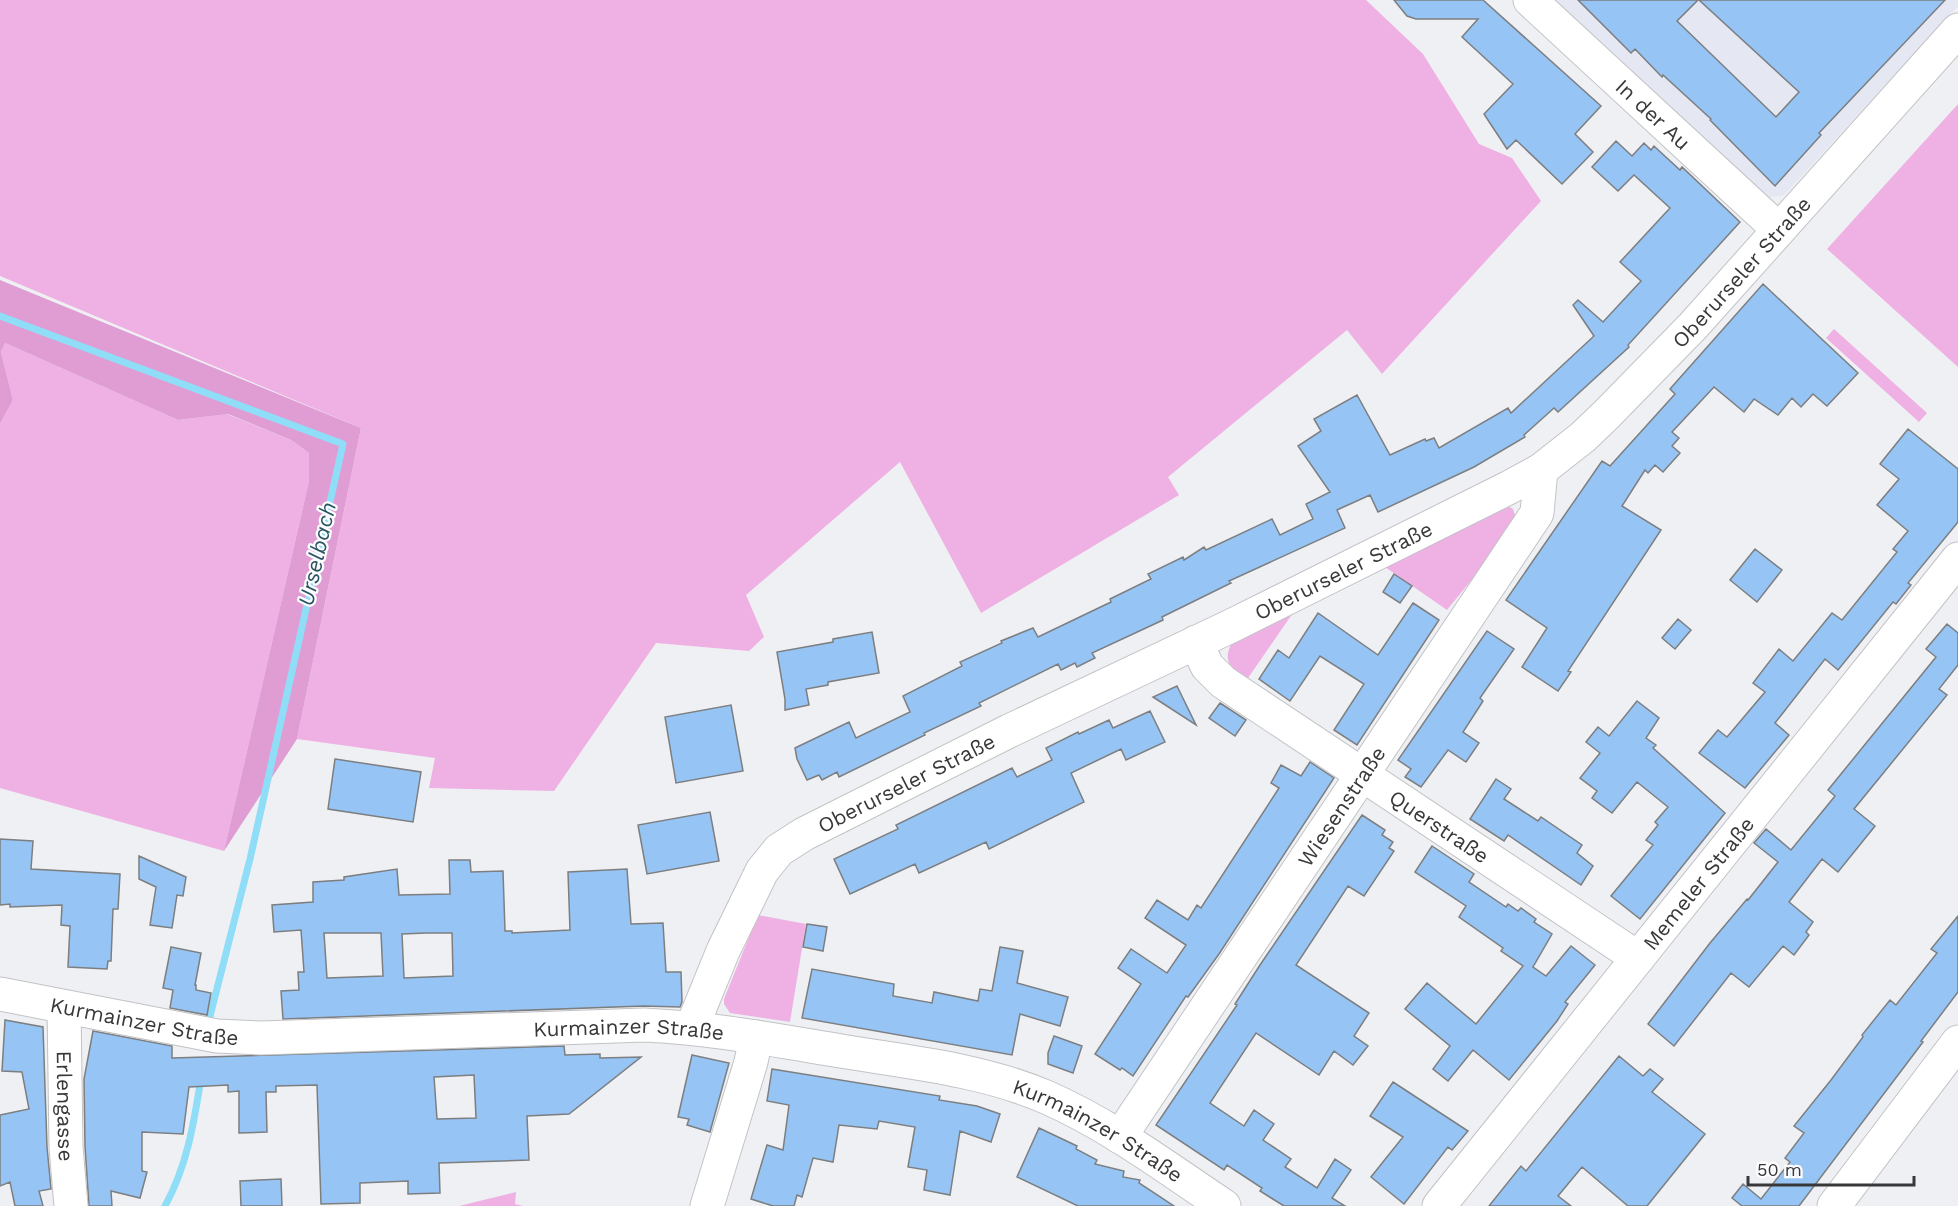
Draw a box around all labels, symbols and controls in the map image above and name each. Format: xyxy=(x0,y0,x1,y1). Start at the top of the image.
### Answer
street label: In der Au xyxy=(1611,73,1696,155)
street label: Oberurseler Straße xyxy=(1666,191,1816,353)
water label: Urselbach xyxy=(293,500,341,608)
street label: Oberurseler Straße xyxy=(1250,515,1436,625)
street label: Oberurseler Straße xyxy=(813,728,999,838)
street label: Wiesenstraße xyxy=(1292,741,1390,871)
street label: Querstraße xyxy=(1385,784,1494,868)
street label: Memeler Straße xyxy=(1637,812,1759,955)
street label: Kurmainzer Straße xyxy=(48,991,239,1049)
street label: Kurmainzer Straße xyxy=(533,1012,726,1045)
street label: Erlengasse xyxy=(52,1050,80,1162)
street label: Kurmainzer Straße xyxy=(1010,1073,1188,1187)
scale bar xyxy=(1748,1149,1914,1187)
text: 50 m xyxy=(1757,1159,1802,1180)

